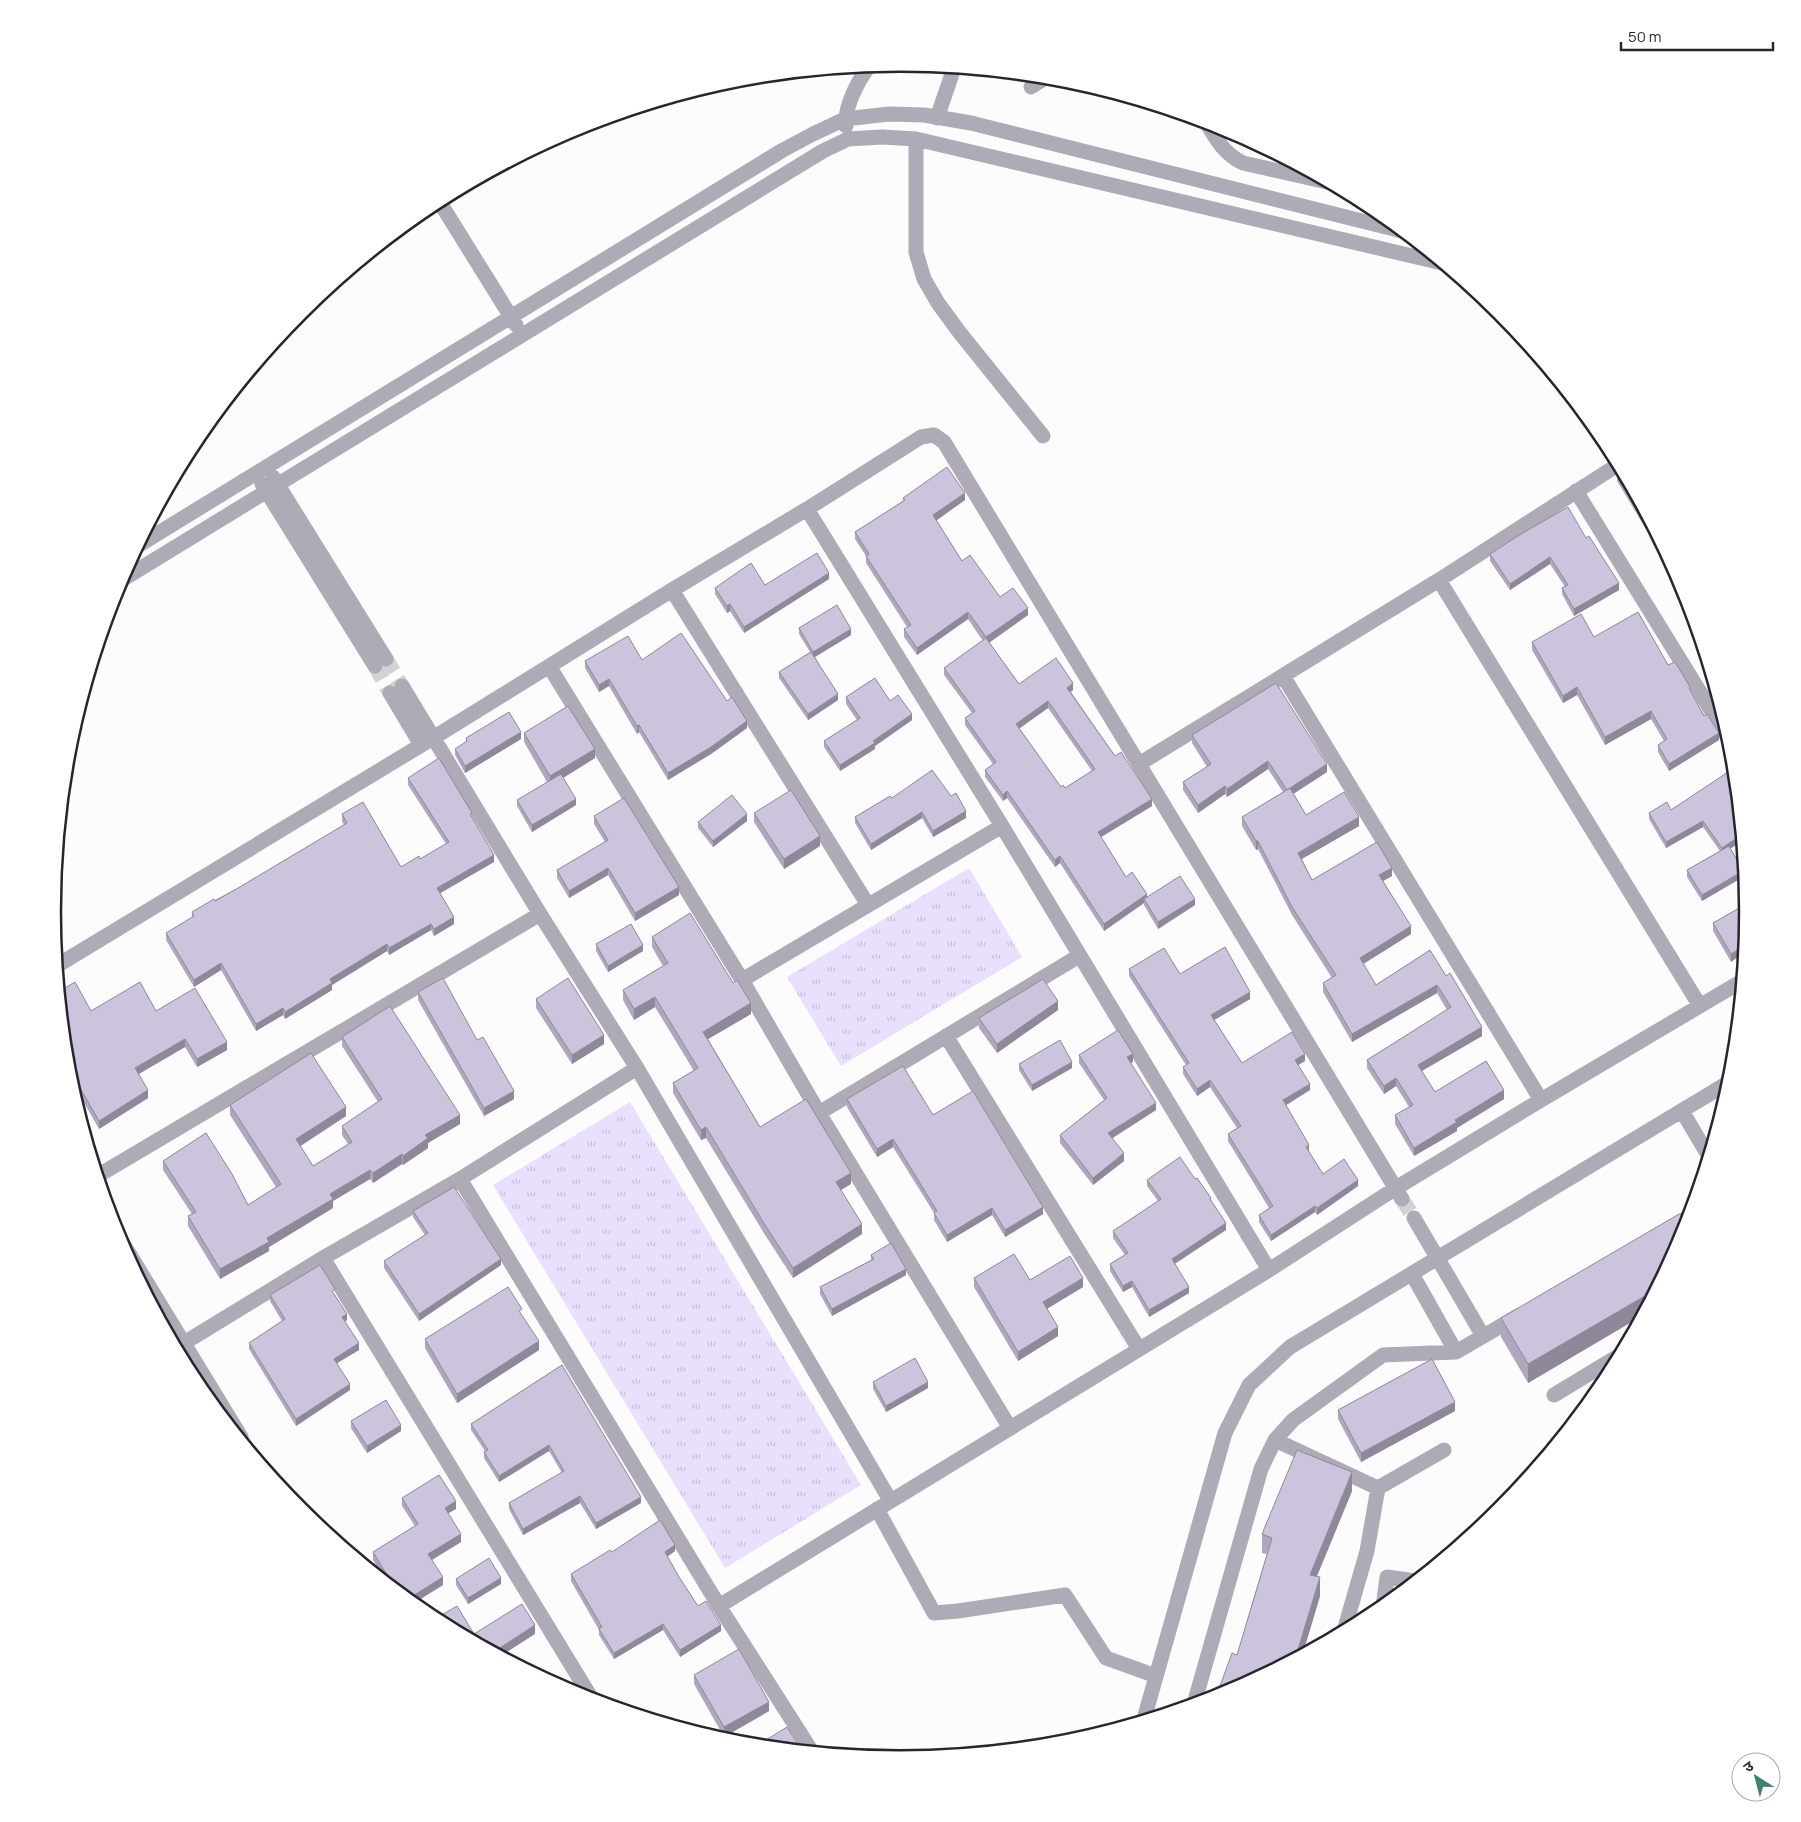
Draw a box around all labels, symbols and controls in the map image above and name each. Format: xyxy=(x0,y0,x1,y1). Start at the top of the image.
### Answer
scale bar xyxy=(1621,20,1774,52)
text: 50 m xyxy=(1628,26,1662,47)
north arrow xyxy=(1731,1752,1781,1802)
text: उ xyxy=(1739,1756,1758,1776)

